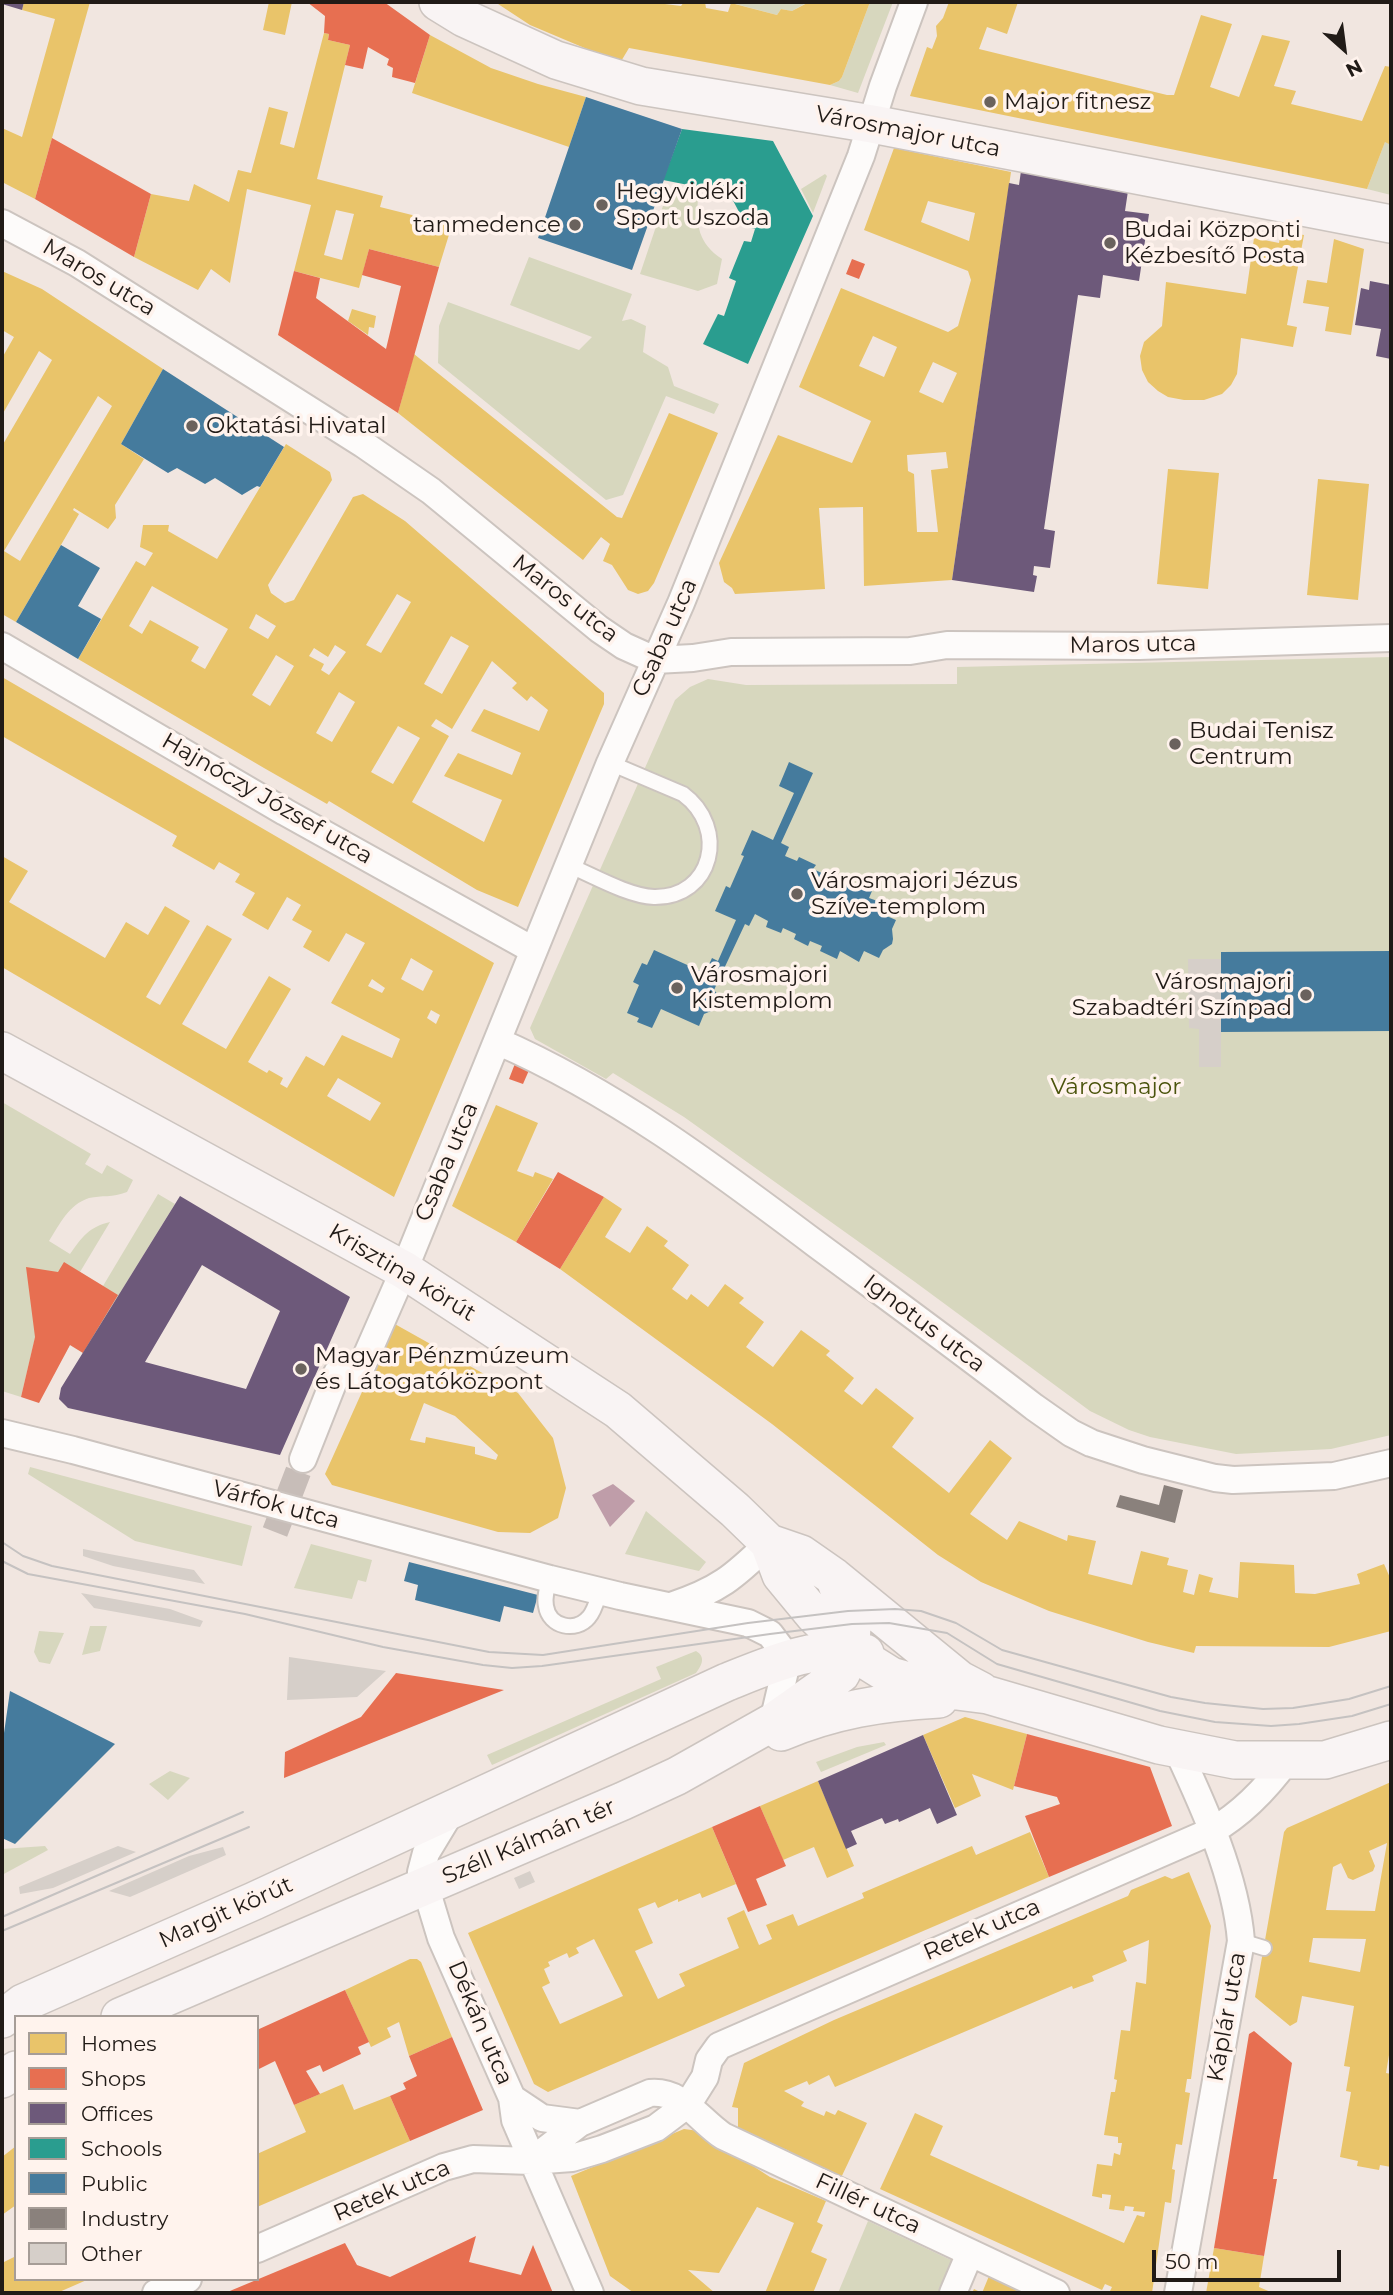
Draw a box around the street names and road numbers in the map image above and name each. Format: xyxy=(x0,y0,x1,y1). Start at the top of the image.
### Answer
street label: Városmajor utca xyxy=(813,101,1003,163)
street label: Maros utca xyxy=(37,233,161,323)
street label: Maros utca xyxy=(506,549,624,649)
street label: Csaba utca xyxy=(627,575,703,701)
street label: Maros utca xyxy=(1069,630,1197,660)
street label: Hajnóczy József utca xyxy=(157,727,377,871)
street label: Csaba utca xyxy=(410,1098,484,1226)
street label: Krisztina körút xyxy=(323,1218,481,1328)
street label: Ignotus utca xyxy=(858,1269,990,1379)
street label: Várfok utca xyxy=(210,1475,342,1535)
street label: Széll Kálmán tér xyxy=(438,1793,620,1891)
street label: Margit körút xyxy=(155,1871,297,1955)
street label: Retek utca xyxy=(920,1893,1044,1967)
street label: Káplár utca xyxy=(1202,1950,1252,2084)
street label: Dékán utca xyxy=(441,1957,519,2089)
street label: Retek utca xyxy=(330,2154,454,2228)
street label: Fillér utca xyxy=(811,2168,925,2240)

